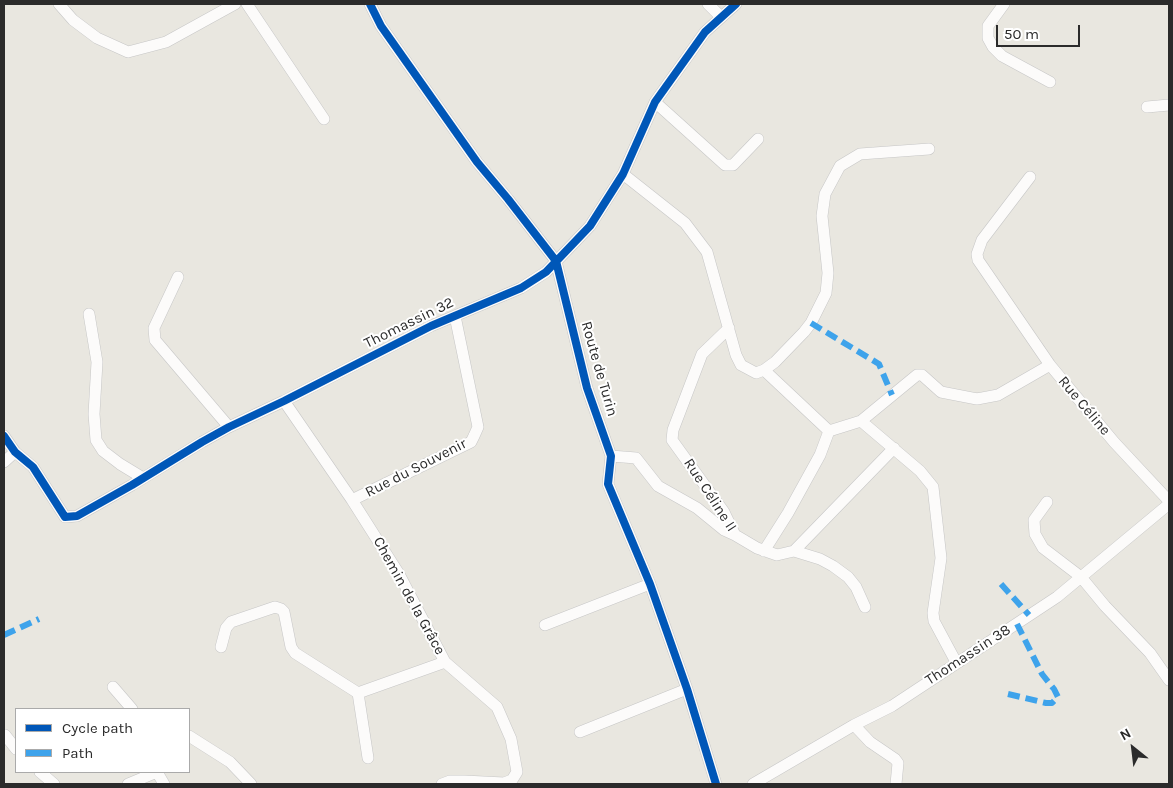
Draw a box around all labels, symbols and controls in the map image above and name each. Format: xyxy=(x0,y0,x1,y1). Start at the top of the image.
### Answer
scale bar xyxy=(998,15,1082,47)
text: 50 m xyxy=(1004,25,1039,43)
street label: Thomassin 32 xyxy=(361,294,457,352)
street label: Route de Turin xyxy=(577,319,621,419)
street label: Rue Céline xyxy=(1054,373,1114,439)
street label: Rue du Souvenir xyxy=(362,435,470,501)
street label: Rue Céline II xyxy=(680,455,740,535)
street label: Chemin de la Grâce xyxy=(369,534,449,658)
street label: Thomassin 38 xyxy=(922,621,1014,689)
legend xyxy=(15,708,190,773)
text: Cycle path xyxy=(62,719,133,737)
north arrow xyxy=(1108,723,1158,773)
text: N xyxy=(1117,725,1134,744)
text: Path xyxy=(62,744,93,762)

